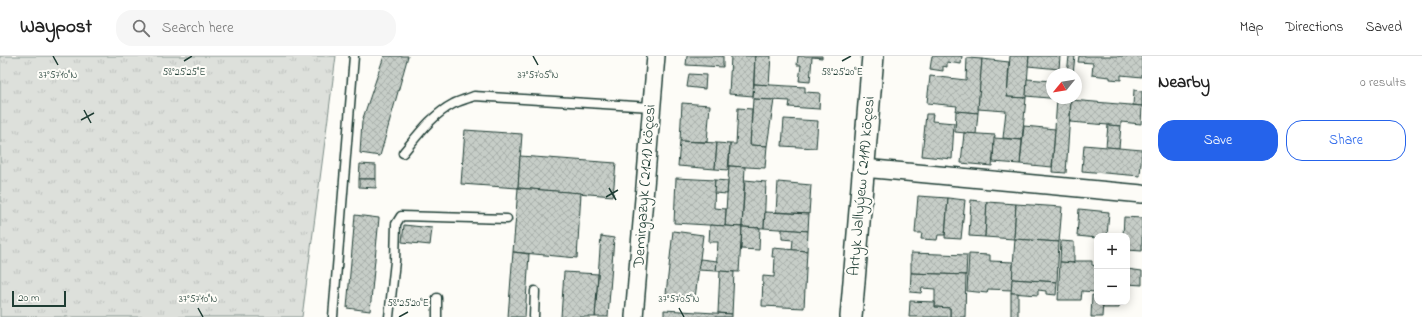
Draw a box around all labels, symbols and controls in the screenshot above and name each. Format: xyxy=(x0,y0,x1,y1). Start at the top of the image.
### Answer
search box xyxy=(116,10,396,46)
text: Waypost xyxy=(20,14,92,41)
icon: search xyxy=(130,17,152,39)
text: Search here xyxy=(162,17,234,39)
text: Map xyxy=(1240,17,1263,38)
text: Directions xyxy=(1285,17,1343,38)
text: Saved xyxy=(1365,17,1402,38)
text: 58°25'25"E xyxy=(163,65,205,80)
text: 58°25'20"E xyxy=(821,65,863,80)
text: 37°57'10"N xyxy=(39,68,77,83)
text: 37°57'05"N xyxy=(518,68,559,83)
north arrow xyxy=(1046,68,1082,104)
text: Nearby xyxy=(1158,70,1210,95)
text: 0 results xyxy=(1360,73,1406,92)
street label: Artyk Jallyýew (2119) köçesi xyxy=(842,95,882,277)
street label: Demirgazyk (2121) köçesi xyxy=(627,103,663,270)
button: Save xyxy=(1158,120,1278,161)
button: Share xyxy=(1286,120,1406,161)
map controls xyxy=(1094,233,1130,305)
button: + xyxy=(1094,233,1130,269)
button: − xyxy=(1094,269,1130,305)
scale bar xyxy=(12,289,66,308)
text: 20 m xyxy=(18,290,40,306)
text: 37°57'10"N xyxy=(179,292,217,307)
text: 37°57'05"N xyxy=(659,292,700,307)
text: 58°25'20"E xyxy=(387,296,429,311)

